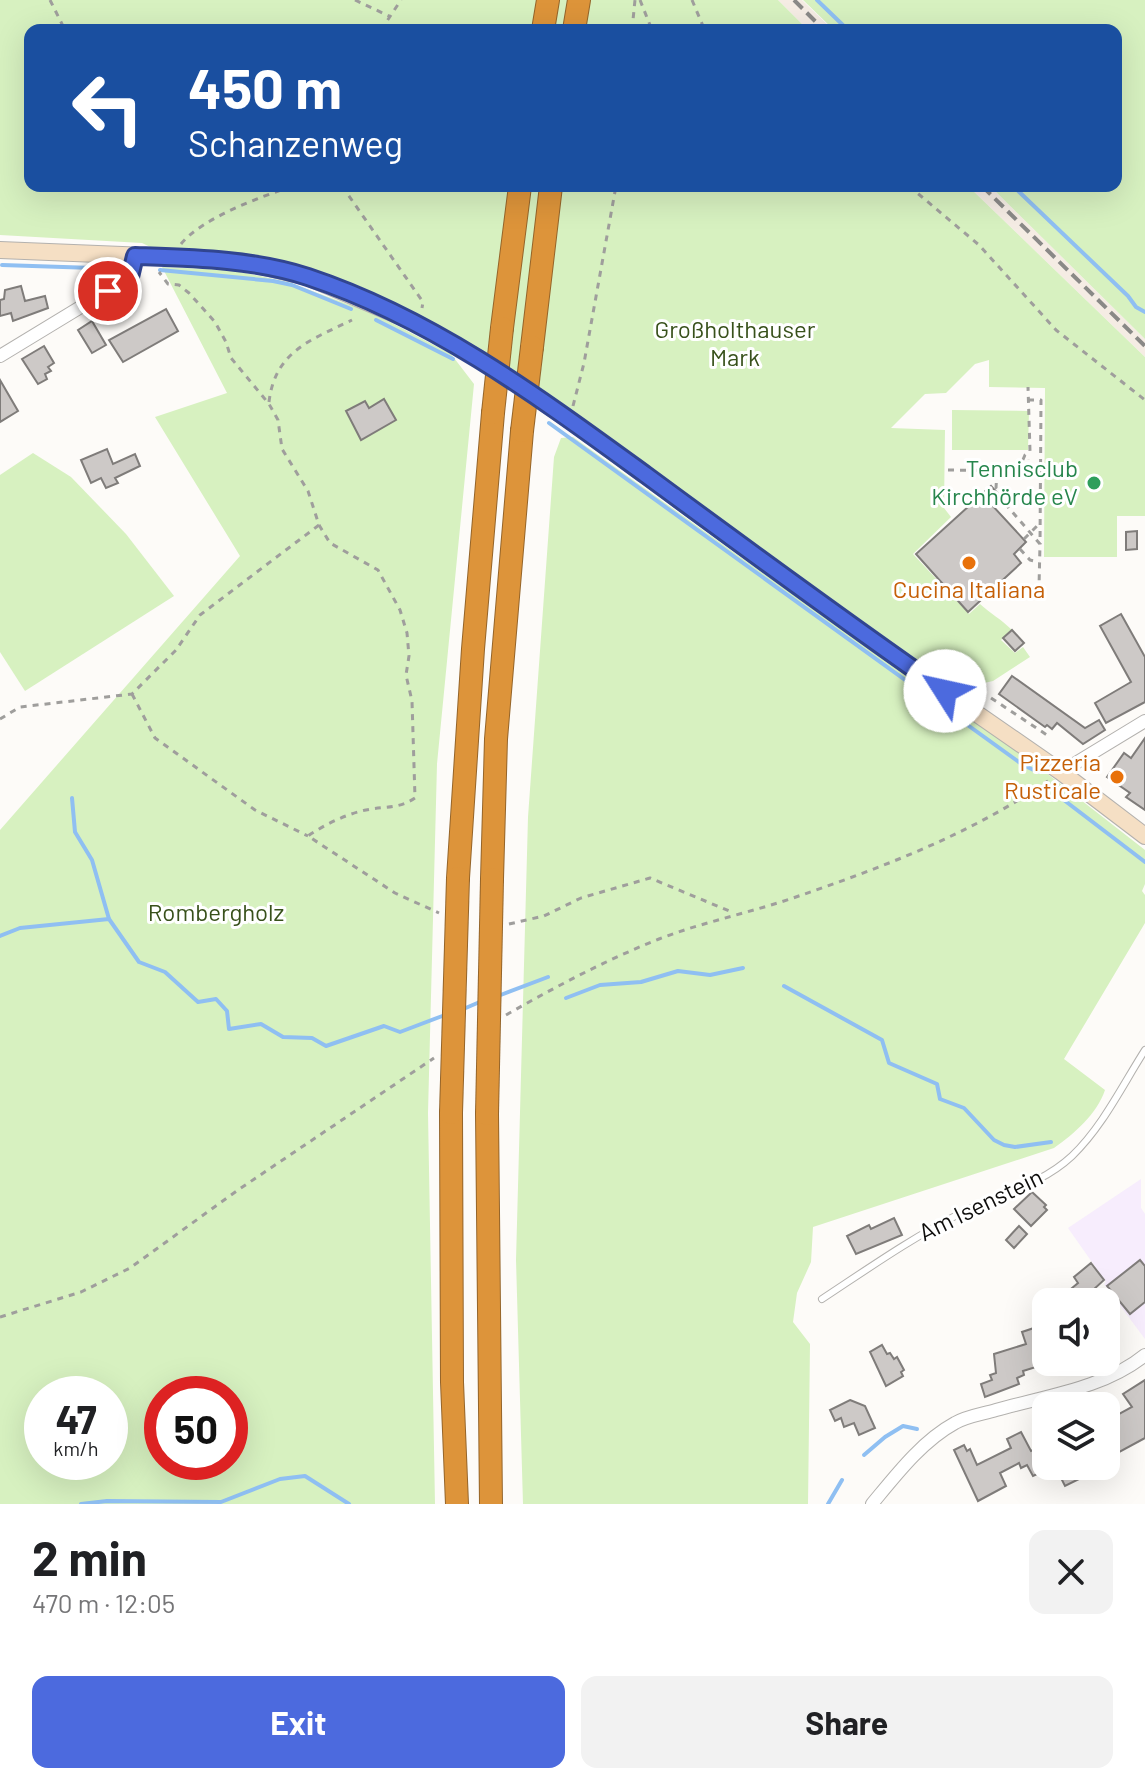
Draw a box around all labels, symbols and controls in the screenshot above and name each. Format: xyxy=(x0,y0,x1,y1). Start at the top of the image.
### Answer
text: 450 m xyxy=(188,53,342,120)
icon: left xyxy=(56,56,160,160)
text: Schanzenweg xyxy=(188,121,403,164)
pin xyxy=(74,257,142,325)
icon: arrive xyxy=(86,269,130,313)
park label: Großholthauser Mark xyxy=(654,314,816,371)
place label: Tennisclub Kirchhörde eV xyxy=(931,453,1078,510)
marker: Tennisclub Kirchhörde eV xyxy=(1085,474,1103,492)
marker: Cucina Italiana xyxy=(960,554,978,572)
place label: Cucina Italiana xyxy=(893,574,1045,603)
position arrow xyxy=(903,649,987,733)
place label: Pizzeria Rusticale xyxy=(1004,747,1101,804)
marker: Pizzeria Rusticale xyxy=(1108,768,1126,786)
park label: Rombergholz xyxy=(148,897,284,926)
street label: Am Isenstein xyxy=(914,1161,1047,1246)
map controls xyxy=(1032,1288,1120,1480)
button: sound xyxy=(1032,1288,1120,1376)
speed limit sign: 50 xyxy=(144,1376,248,1480)
button: layers xyxy=(1032,1392,1120,1480)
text: 47 xyxy=(55,1394,97,1442)
text: km/h xyxy=(53,1436,99,1460)
text: 2 min xyxy=(32,1528,147,1586)
button: close xyxy=(1029,1530,1113,1614)
text: 470 m · 12:05 xyxy=(32,1587,175,1618)
button: Exit xyxy=(32,1676,565,1768)
button: Share xyxy=(581,1676,1113,1768)

